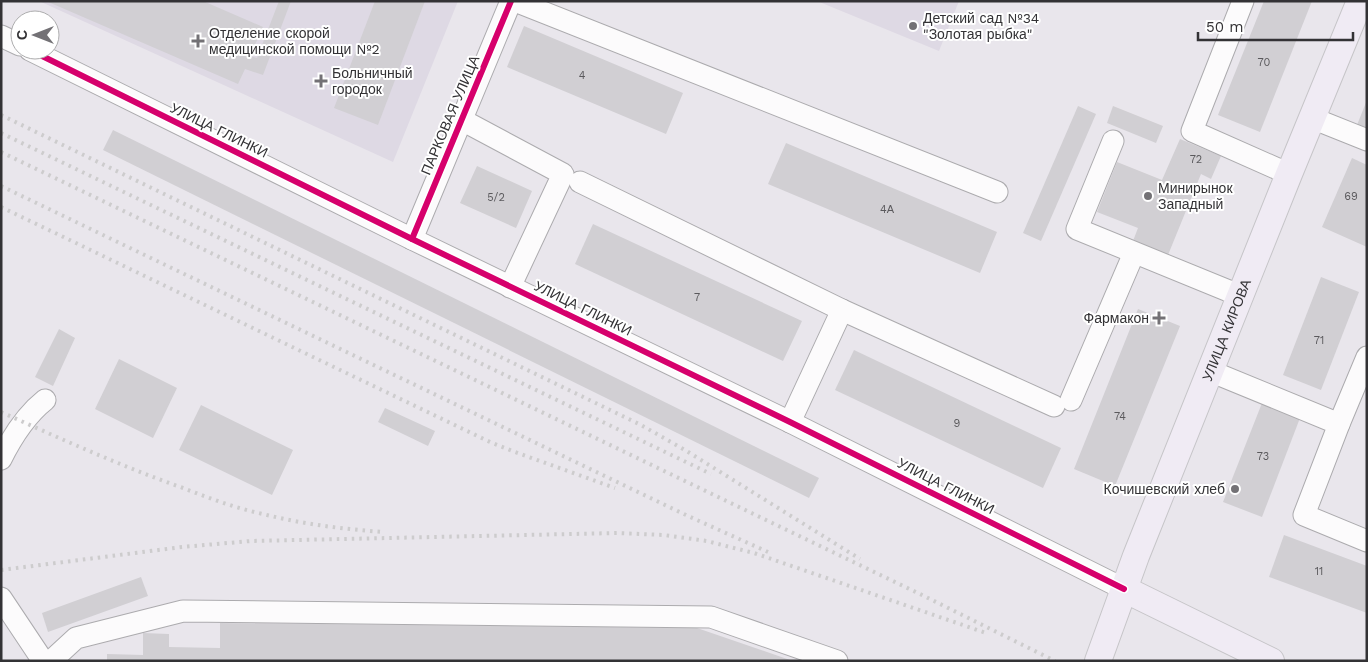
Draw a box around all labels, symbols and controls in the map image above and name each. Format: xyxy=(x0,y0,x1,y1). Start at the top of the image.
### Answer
north arrow xyxy=(10,10,60,60)
place label: Детский сад №34 "Золотая рыбка" xyxy=(923,10,1039,42)
scale bar xyxy=(1198,10,1353,42)
text: 50 m xyxy=(1206,18,1243,36)
marker: Детский сад №34 "Золотая рыбка" xyxy=(907,20,919,32)
place label: Отделение скорой медицинской помощи №2 xyxy=(209,25,380,57)
text: С xyxy=(14,30,30,40)
marker: Отделение скорой медицинской помощи №2 xyxy=(191,34,205,48)
street label: ПАРКОВАЯ УЛИЦА xyxy=(418,52,483,177)
house number: 70 xyxy=(1258,56,1271,69)
place label: Больничный городок xyxy=(332,65,413,97)
house number: 4 xyxy=(579,69,586,82)
marker: Больничный городок xyxy=(314,74,328,88)
street label: УЛИЦА ГЛИНКИ xyxy=(168,99,270,161)
house number: 72 xyxy=(1190,153,1202,166)
place label: Минирынок Западный xyxy=(1158,180,1233,212)
marker: Минирынок Западный xyxy=(1142,190,1154,202)
house number: 69 xyxy=(1344,190,1358,203)
house number: 5/2 xyxy=(487,191,505,204)
house number: 4А xyxy=(880,203,895,216)
street label: УЛИЦА КИРОВА xyxy=(1199,276,1254,383)
street label: УЛИЦА ГЛИНКИ xyxy=(532,277,634,339)
house number: 7 xyxy=(694,291,700,304)
place label: Фармакон xyxy=(1084,310,1149,326)
marker: Фармакон xyxy=(1153,312,1165,324)
house number: 71 xyxy=(1314,334,1324,347)
house number: 74 xyxy=(1114,410,1126,423)
house number: 9 xyxy=(954,417,961,430)
house number: 73 xyxy=(1257,450,1269,463)
street label: УЛИЦА ГЛИНКИ xyxy=(895,455,997,517)
place label: Кочишевский хлеб xyxy=(1104,481,1225,497)
marker: Кочишевский хлеб xyxy=(1229,483,1241,495)
house number: 11 xyxy=(1315,565,1323,578)

